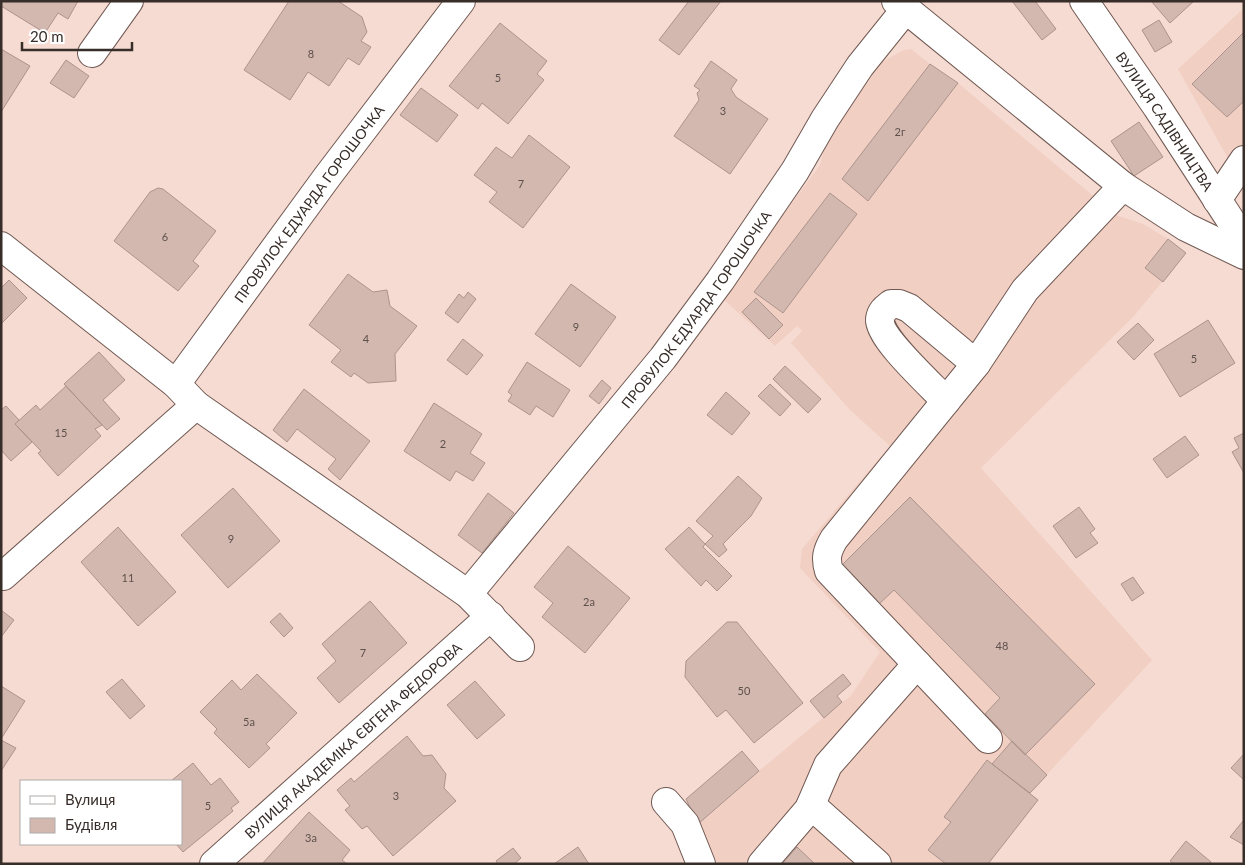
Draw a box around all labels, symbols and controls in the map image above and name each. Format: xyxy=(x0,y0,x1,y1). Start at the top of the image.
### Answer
scale bar xyxy=(22,20,132,52)
text: 20 m xyxy=(30,27,64,45)
house number: 8 xyxy=(308,47,314,60)
street label: ВУЛИЦЯ САДІВНИЦТВА xyxy=(1113,48,1218,194)
house number: 5 xyxy=(495,71,501,84)
street label: ПРОВУЛОК ЕДУАРДА ГОРОШОЧКА xyxy=(230,101,388,305)
house number: 3 xyxy=(720,104,726,117)
house number: 2г xyxy=(895,125,906,138)
house number: 7 xyxy=(518,177,524,190)
street label: ПРОВУЛОК ЕДУАРДА ГОРОШОЧКА xyxy=(617,207,774,411)
house number: 6 xyxy=(162,230,168,243)
house number: 9 xyxy=(573,320,579,333)
house number: 4 xyxy=(363,332,370,345)
house number: 5 xyxy=(1191,352,1197,365)
house number: 15 xyxy=(55,426,67,439)
house number: 2 xyxy=(440,437,446,450)
house number: 9 xyxy=(228,532,234,545)
house number: 11 xyxy=(122,571,134,584)
house number: 2а xyxy=(583,595,595,608)
street label: ВУЛИЦЯ АКАДЕМІКА ЄВГЕНА ФЕДОРОВА xyxy=(241,638,465,841)
house number: 48 xyxy=(996,639,1008,652)
house number: 7 xyxy=(360,646,366,659)
house number: 50 xyxy=(738,684,751,697)
house number: 5а xyxy=(243,715,255,728)
legend xyxy=(20,780,182,845)
house number: 3 xyxy=(393,789,399,802)
text: Вулиця xyxy=(65,790,115,808)
house number: 5 xyxy=(205,799,211,812)
text: Будівля xyxy=(65,815,117,833)
house number: 3а xyxy=(305,831,317,844)

